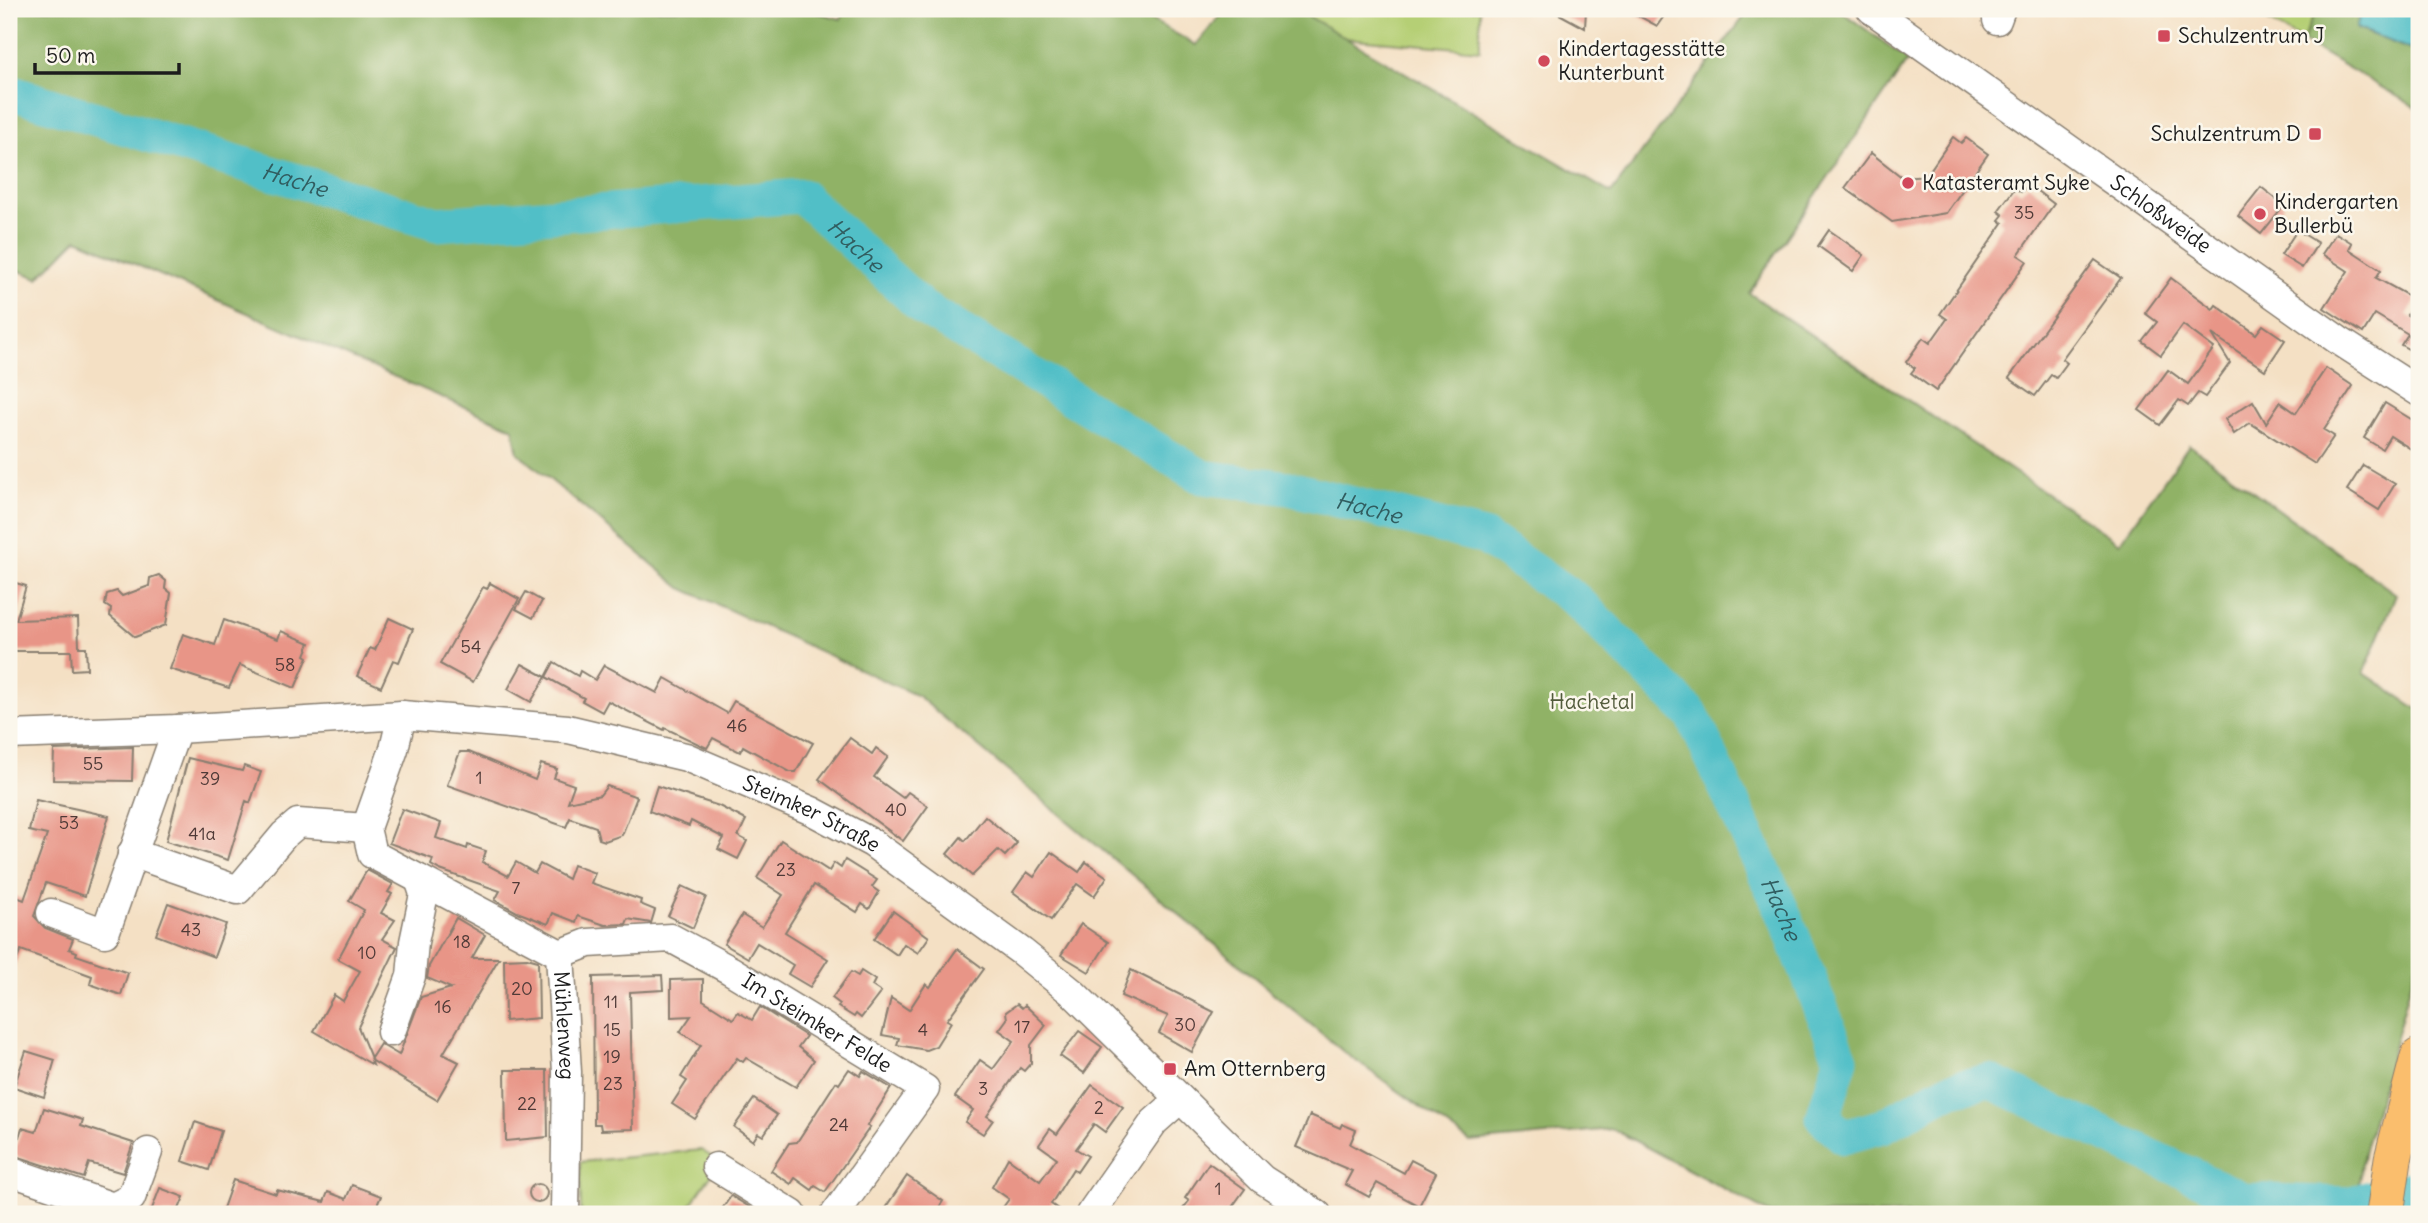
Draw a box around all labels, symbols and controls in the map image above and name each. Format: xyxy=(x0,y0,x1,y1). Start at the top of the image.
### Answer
place label: Schulzentrum J xyxy=(2178,22,2325,49)
marker: Schulzentrum J xyxy=(2156,28,2172,44)
scale bar xyxy=(35,32,178,76)
place label: Kindertagesstätte Kunterbunt xyxy=(1558,35,1725,86)
text: 50 m xyxy=(46,42,95,69)
marker: Kindertagesstätte Kunterbunt xyxy=(1536,53,1552,69)
place label: Schulzentrum D xyxy=(2150,120,2301,147)
marker: Schulzentrum D xyxy=(2307,126,2323,142)
water label: Hache xyxy=(259,156,333,204)
place label: Katasteramt Syke xyxy=(1922,169,2090,196)
street label: Schloßweide xyxy=(2105,169,2217,259)
marker: Katasteramt Syke xyxy=(1900,175,1916,191)
place label: Kindergarten Bullerbü xyxy=(2274,188,2398,239)
house number: 35 xyxy=(2014,201,2034,224)
marker: Kindergarten Bullerbü xyxy=(2252,206,2268,222)
water label: Hache xyxy=(822,212,892,280)
water label: Hache xyxy=(1333,485,1406,530)
house number: 54 xyxy=(461,635,481,658)
house number: 58 xyxy=(275,653,295,676)
park label: Hachetal xyxy=(1550,688,1634,715)
house number: 46 xyxy=(727,714,747,737)
house number: 55 xyxy=(83,752,103,775)
house number: 1 xyxy=(475,766,483,789)
house number: 39 xyxy=(200,767,220,790)
street label: Steimker Straße xyxy=(739,769,886,858)
house number: 40 xyxy=(885,798,907,821)
house number: 53 xyxy=(59,811,79,834)
house number: 41a xyxy=(188,822,216,845)
house number: 23 xyxy=(776,858,796,881)
water label: Hache xyxy=(1755,872,1809,946)
house number: 7 xyxy=(512,876,521,899)
house number: 43 xyxy=(181,918,201,941)
house number: 18 xyxy=(453,930,471,953)
house number: 10 xyxy=(358,941,377,964)
street label: Im Steimker Felde xyxy=(737,966,897,1079)
street label: Mühlenweg xyxy=(548,970,581,1080)
house number: 20 xyxy=(511,977,533,1000)
house number: 11 xyxy=(604,990,618,1013)
house number: 16 xyxy=(434,995,452,1018)
house number: 30 xyxy=(1174,1013,1196,1036)
house number: 17 xyxy=(1014,1015,1030,1038)
house number: 15 xyxy=(603,1018,621,1041)
house number: 4 xyxy=(918,1018,928,1041)
house number: 19 xyxy=(603,1045,621,1068)
place label: Am Otternberg xyxy=(1184,1055,1326,1082)
marker: Am Otternberg xyxy=(1162,1061,1178,1077)
house number: 23 xyxy=(603,1072,623,1095)
house number: 3 xyxy=(978,1077,988,1100)
house number: 22 xyxy=(517,1092,537,1115)
house number: 2 xyxy=(1094,1096,1104,1119)
house number: 24 xyxy=(829,1113,849,1136)
house number: 1 xyxy=(1214,1177,1222,1200)

